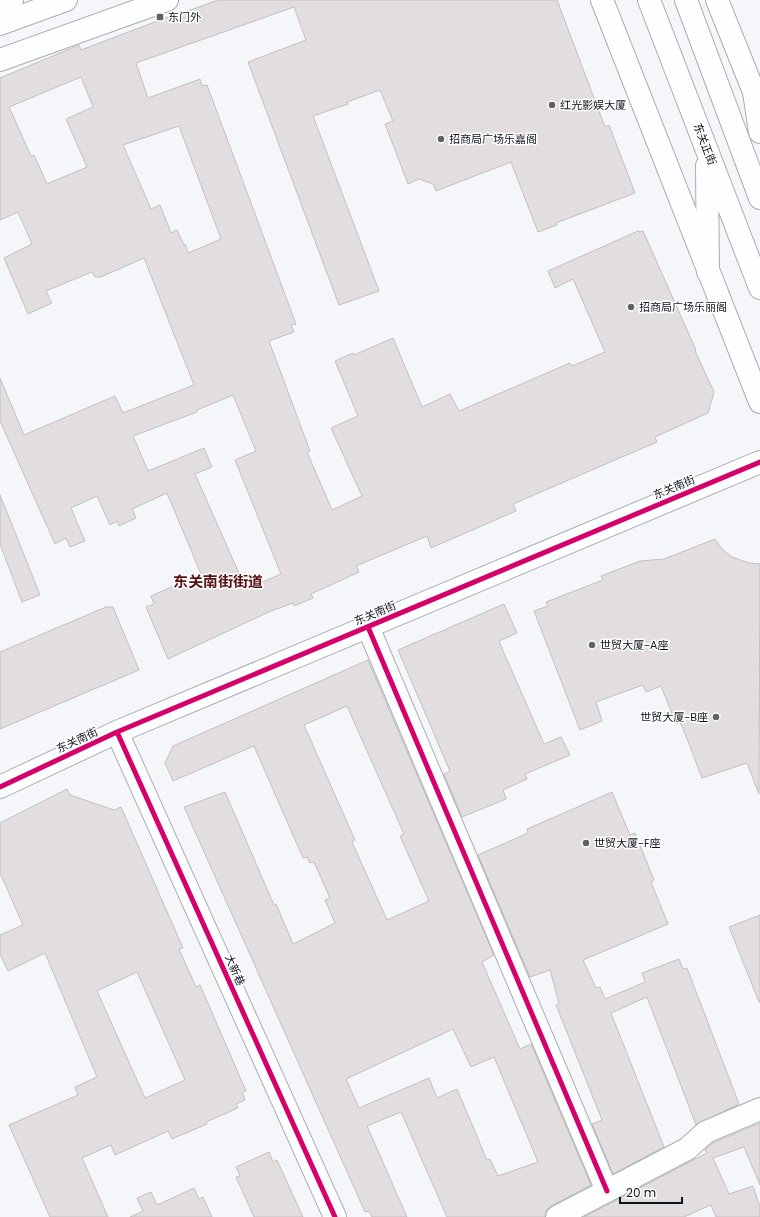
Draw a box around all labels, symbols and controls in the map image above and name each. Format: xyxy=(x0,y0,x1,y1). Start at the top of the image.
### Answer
place label: 东门外 xyxy=(168,9,201,25)
marker: 东门外 xyxy=(155,12,165,22)
place label: 红光影娱大厦 xyxy=(560,97,626,113)
marker: 红光影娱大厦 xyxy=(547,100,557,110)
street label: 东关正街 xyxy=(690,121,720,167)
place label: 招商局广场乐嘉阁 xyxy=(449,131,537,147)
marker: 招商局广场乐嘉阁 xyxy=(436,134,446,144)
place label: 招商局广场乐丽阁 xyxy=(639,299,727,315)
marker: 招商局广场乐丽阁 xyxy=(626,302,636,312)
street label: 东关南街 xyxy=(651,471,697,503)
district label: 东关南街街道 xyxy=(173,571,263,592)
street label: 东关南街 xyxy=(352,597,398,629)
place label: 世贸大厦-A座 xyxy=(600,637,668,653)
marker: 世贸大厦-A座 xyxy=(587,640,597,650)
place label: 世贸大厦-B座 xyxy=(640,709,708,725)
marker: 世贸大厦-B座 xyxy=(711,712,721,722)
street label: 东关南街 xyxy=(54,723,100,757)
place label: 世贸大厦-F座 xyxy=(594,835,661,851)
marker: 世贸大厦-F座 xyxy=(581,838,591,848)
street label: 大新巷 xyxy=(221,952,249,988)
scale bar xyxy=(620,1179,682,1205)
text: 20 m xyxy=(626,1184,656,1201)

